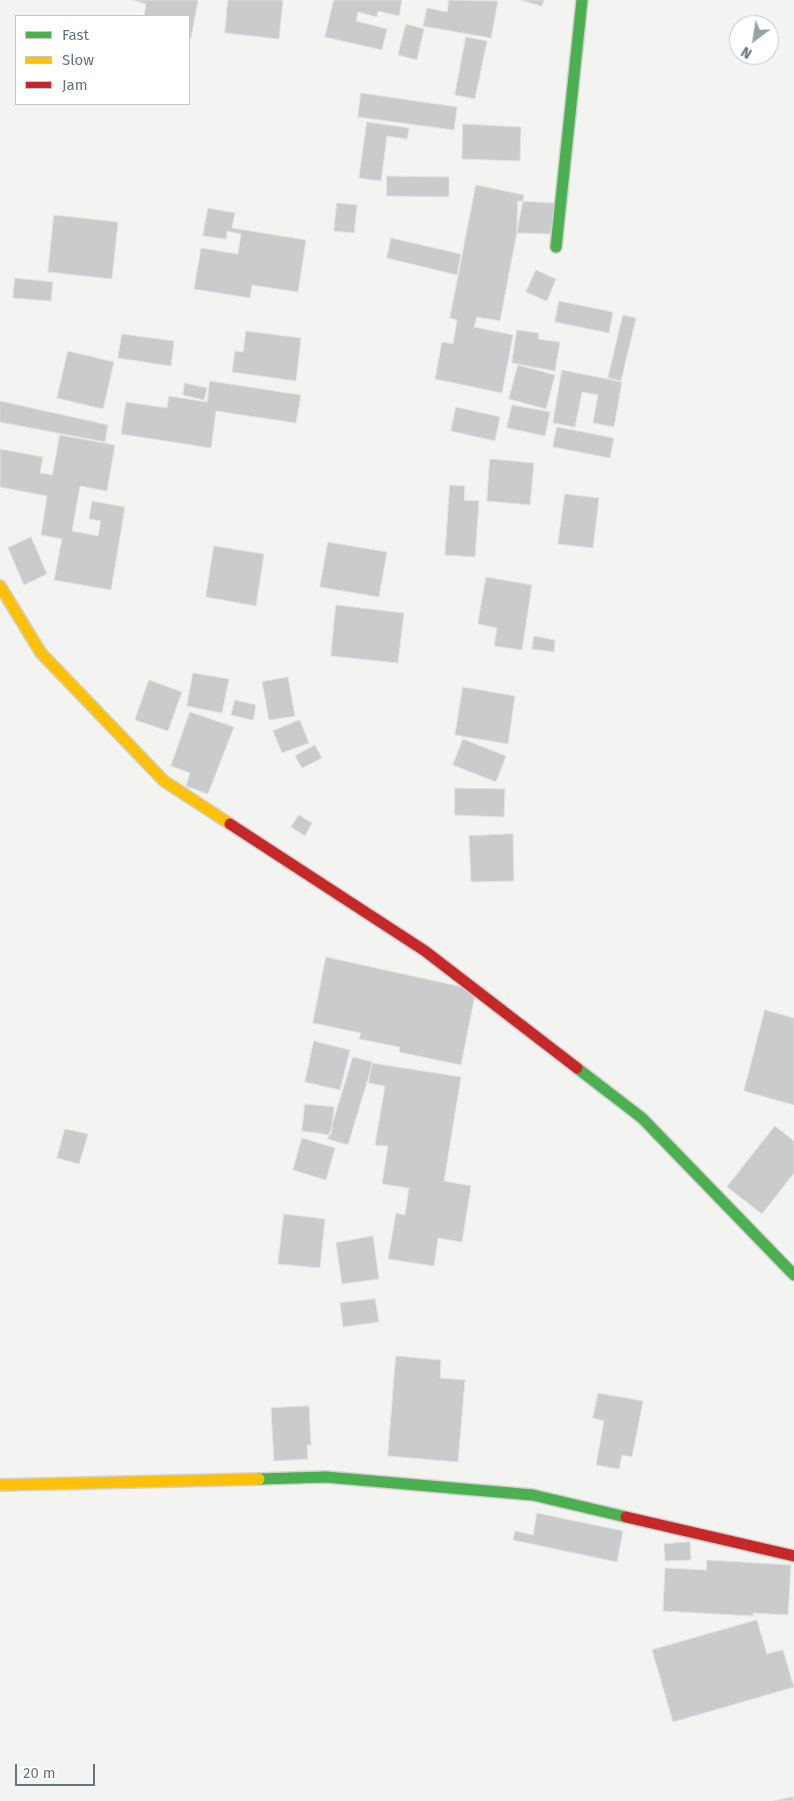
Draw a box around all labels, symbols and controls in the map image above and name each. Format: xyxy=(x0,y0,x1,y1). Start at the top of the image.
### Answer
legend xyxy=(15,15,190,105)
north arrow xyxy=(729,15,779,65)
text: Fast xyxy=(62,26,89,44)
text: N xyxy=(738,43,755,62)
text: Slow xyxy=(62,51,94,69)
text: Jam xyxy=(62,76,88,94)
scale bar xyxy=(18,1754,98,1786)
text: 20 m xyxy=(23,1764,56,1782)

